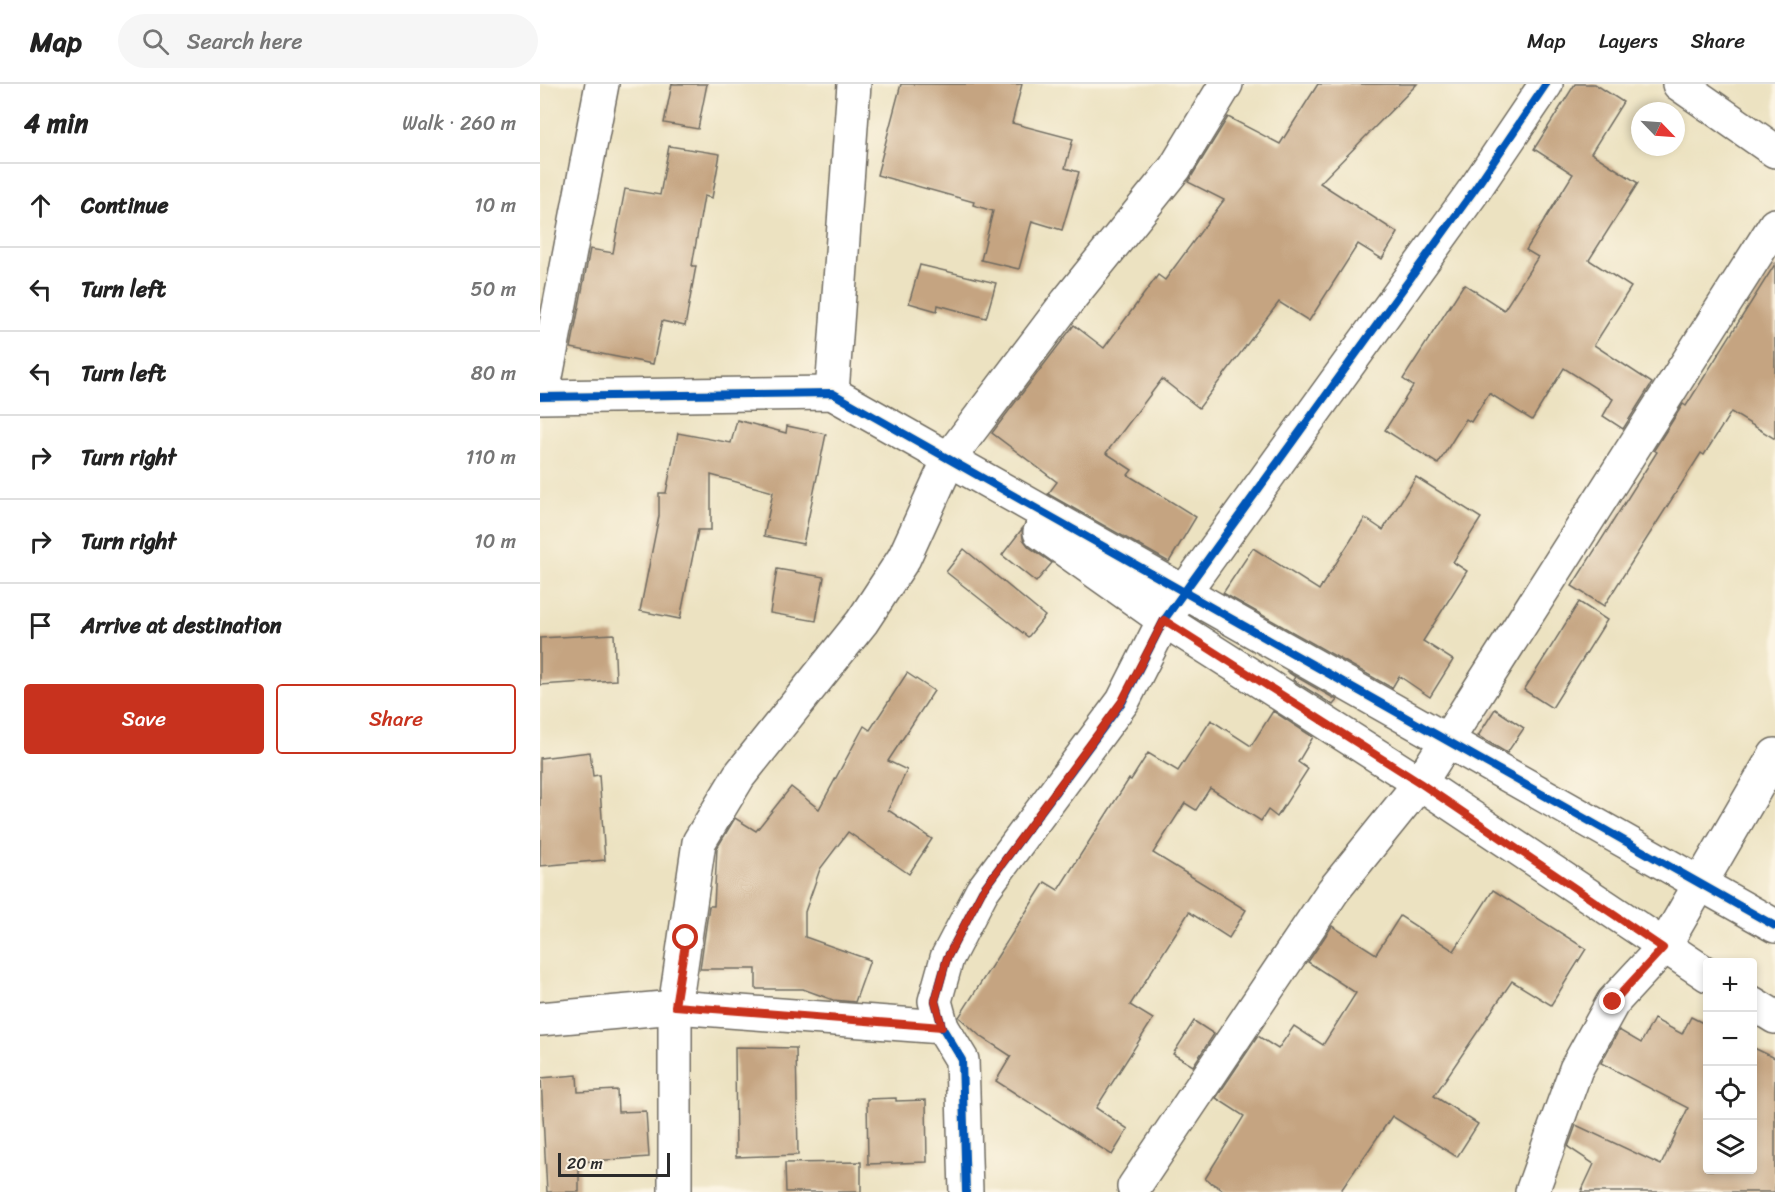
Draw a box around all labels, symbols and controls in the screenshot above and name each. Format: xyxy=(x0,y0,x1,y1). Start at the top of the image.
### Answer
search box xyxy=(118,14,538,68)
text: Map xyxy=(30,17,82,66)
text: Search here xyxy=(187,22,303,61)
text: Map xyxy=(1527,22,1566,60)
text: Layers xyxy=(1599,22,1658,60)
text: Share xyxy=(1691,22,1745,60)
icon: search xyxy=(139,25,172,58)
text: 4 min xyxy=(24,100,88,146)
north arrow xyxy=(1631,102,1685,156)
text: Walk · 260 m xyxy=(402,106,516,141)
text: Continue xyxy=(81,186,169,225)
text: 10 m xyxy=(474,188,516,223)
icon: ahead xyxy=(24,189,57,222)
text: Turn left xyxy=(81,270,166,309)
text: 50 m xyxy=(471,272,516,307)
icon: left xyxy=(24,273,57,306)
text: Turn left xyxy=(81,354,166,393)
text: 80 m xyxy=(471,356,516,391)
icon: left xyxy=(24,357,57,390)
text: Turn right xyxy=(81,438,176,477)
text: 110 m xyxy=(466,440,516,475)
icon: right xyxy=(24,441,57,474)
text: Turn right xyxy=(81,522,176,561)
text: 10 m xyxy=(474,524,516,559)
icon: right xyxy=(24,525,57,558)
text: Arrive at destination xyxy=(81,606,282,645)
icon: arrive xyxy=(24,609,57,642)
button: Save xyxy=(24,684,264,754)
button: Share xyxy=(276,684,516,754)
route start xyxy=(672,924,698,950)
map controls xyxy=(1703,958,1757,1174)
button: + xyxy=(1703,958,1757,1012)
route end xyxy=(1599,988,1625,1014)
button: − xyxy=(1703,1012,1757,1066)
button: locate xyxy=(1703,1066,1757,1120)
button: layers xyxy=(1703,1120,1757,1174)
text: 20 m xyxy=(567,1149,603,1178)
scale bar xyxy=(558,1150,670,1178)

